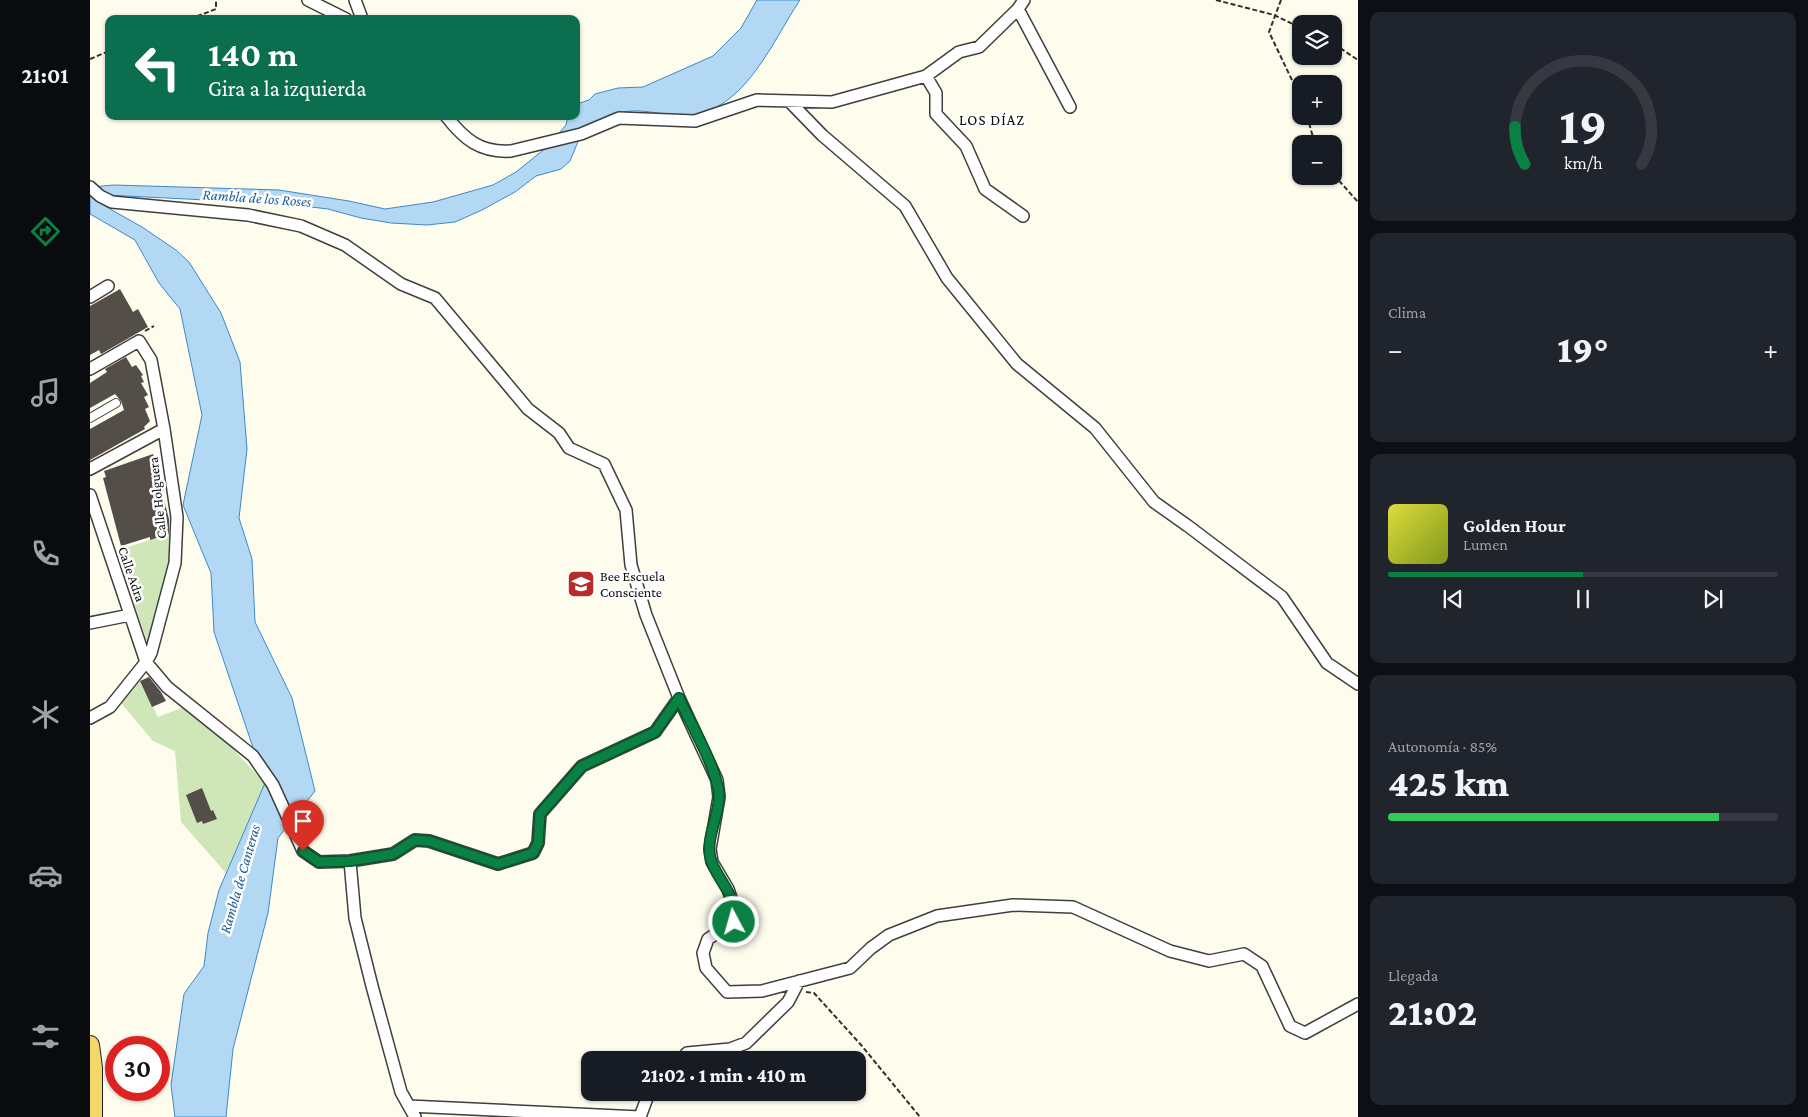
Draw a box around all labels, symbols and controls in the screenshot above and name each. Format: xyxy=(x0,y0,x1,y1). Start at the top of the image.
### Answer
map controls xyxy=(1292,15,1342,185)
button: layers xyxy=(1292,15,1342,65)
icon: left xyxy=(125,35,190,100)
text: 140 m xyxy=(208,35,298,74)
text: 21:01 xyxy=(21,63,69,88)
button: + xyxy=(1292,75,1342,125)
text: Gira a la izquierda xyxy=(208,76,366,101)
text: 19 xyxy=(1559,96,1607,154)
district label: LOS DÍAZ xyxy=(959,112,1025,128)
button: − xyxy=(1292,135,1342,185)
text: km/h xyxy=(1564,153,1603,173)
water label: Rambla de los Roses xyxy=(202,186,312,210)
icon: directions xyxy=(28,214,63,249)
text: Clima xyxy=(1388,304,1426,321)
text: 19° xyxy=(1557,328,1609,370)
text: − xyxy=(1388,334,1403,365)
text: + xyxy=(1763,334,1778,365)
icon: music xyxy=(28,375,63,410)
street label: Calle Holguera xyxy=(145,456,169,540)
text: Golden Hour xyxy=(1463,515,1566,536)
icon: phone xyxy=(28,536,63,571)
text: Lumen xyxy=(1463,536,1508,553)
street label: Calle Adra xyxy=(115,544,149,604)
place label: Bee Escuela Consciente xyxy=(600,568,666,600)
school or university icon: Bee Escuela Consciente xyxy=(566,569,596,599)
icon: previous xyxy=(1439,585,1467,613)
icon: pause xyxy=(1569,585,1597,613)
icon: next xyxy=(1699,585,1727,613)
icon: climate xyxy=(28,697,63,732)
text: Autonomía · 85% xyxy=(1388,738,1497,755)
text: 425 km xyxy=(1388,762,1509,804)
pin xyxy=(282,800,324,851)
icon: arrive xyxy=(289,807,317,835)
water label: Rambla de Canteras xyxy=(217,823,263,935)
icon: car xyxy=(28,858,63,893)
position arrow xyxy=(707,895,759,947)
text: Llegada xyxy=(1388,967,1438,984)
text: 21:02 xyxy=(1388,991,1477,1033)
icon: filters xyxy=(28,1019,63,1054)
speed limit sign: 30 xyxy=(105,1036,170,1101)
text: 21:02 · 1 min · 410 m xyxy=(641,1065,806,1086)

